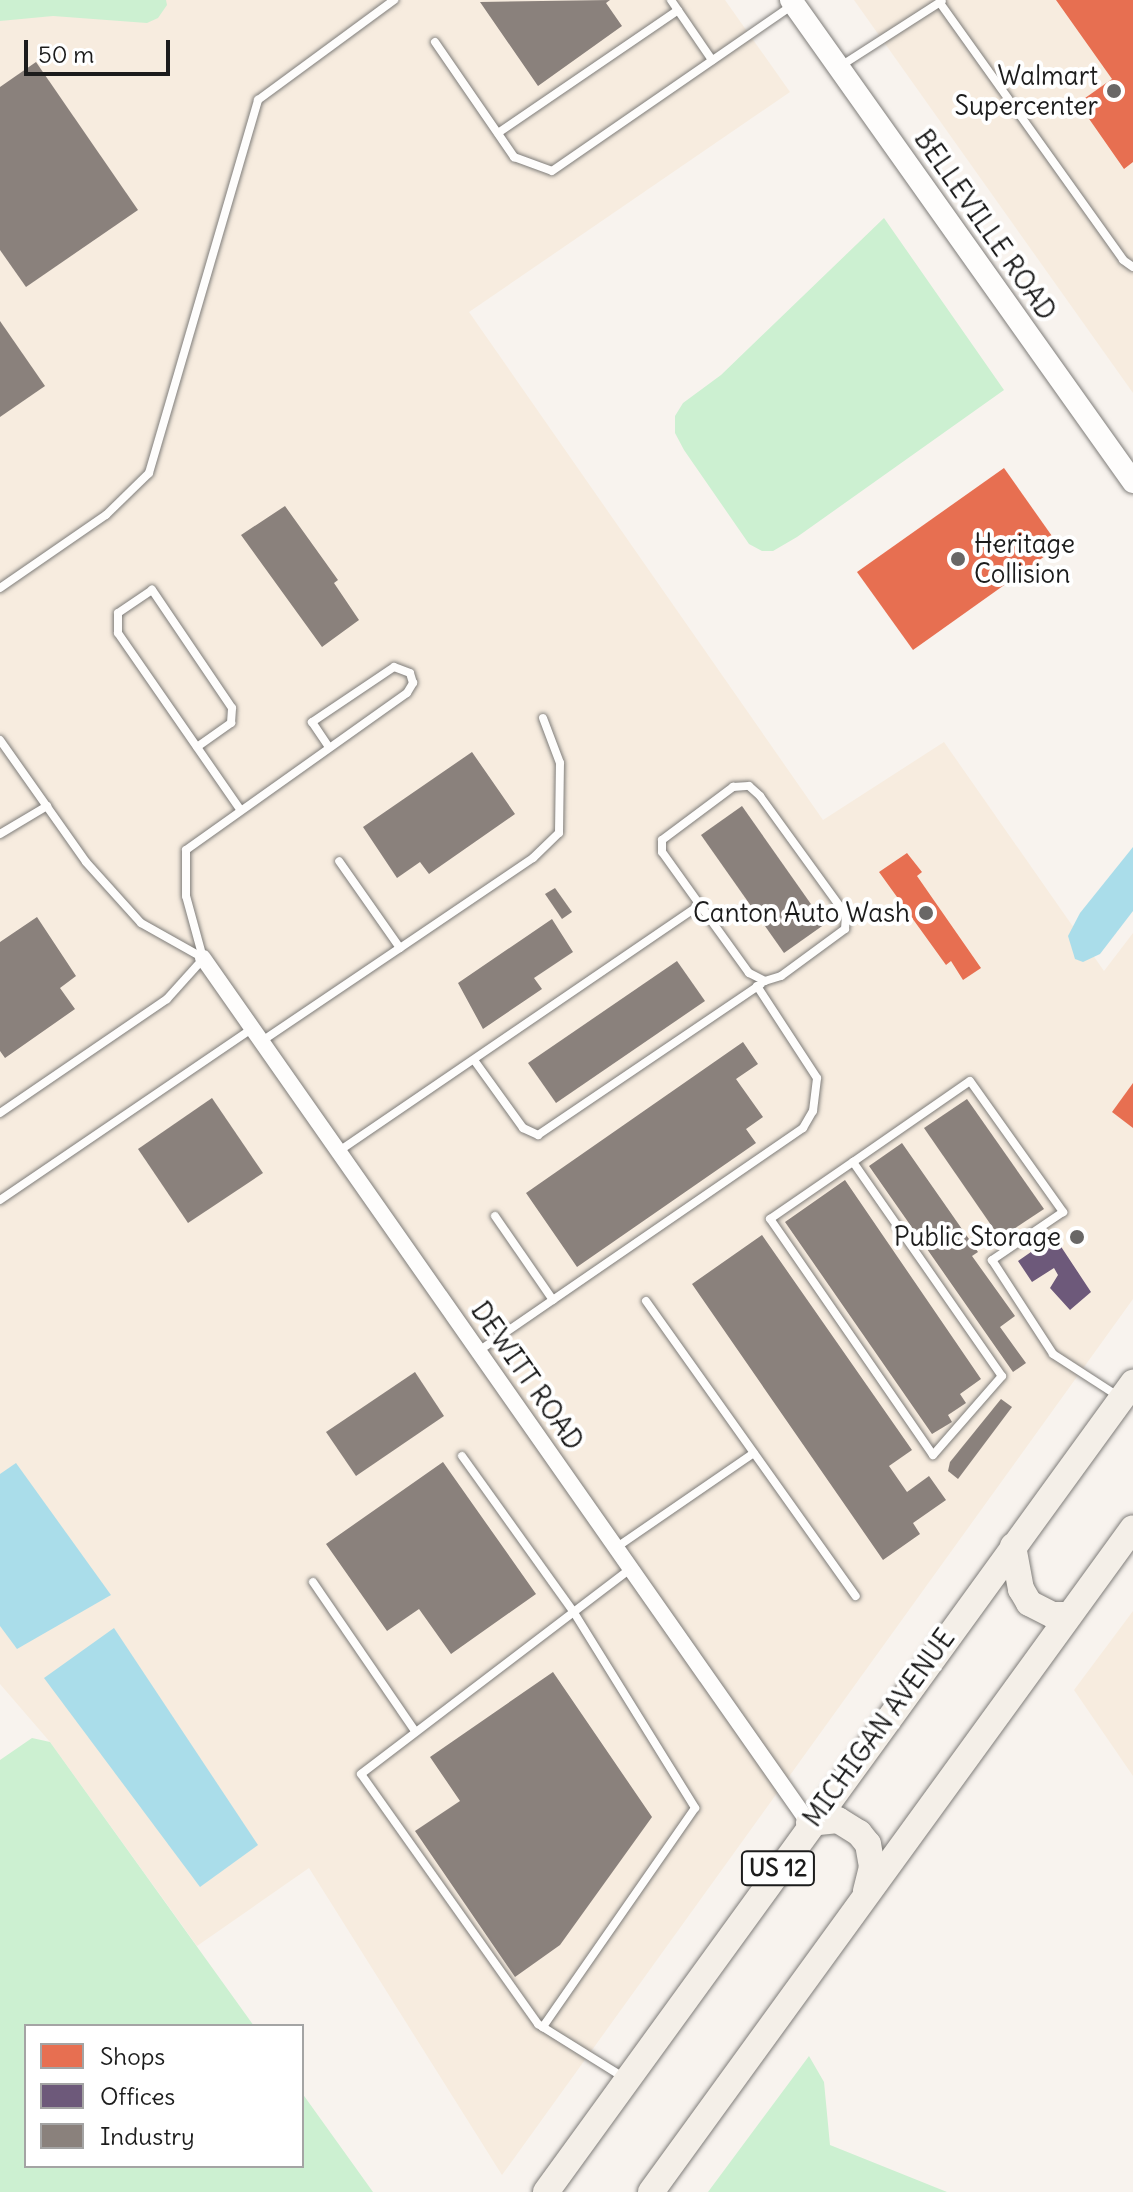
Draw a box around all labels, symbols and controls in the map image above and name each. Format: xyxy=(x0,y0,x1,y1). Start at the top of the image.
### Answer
scale bar xyxy=(28,24,174,74)
text: 50 m xyxy=(38,39,94,69)
place label: Walmart Supercenter xyxy=(954,60,1098,122)
marker: Walmart Supercenter xyxy=(1105,82,1123,100)
street label: BELLEVILLE ROAD xyxy=(908,124,1062,326)
place label: Heritage Collision xyxy=(974,528,1075,590)
marker: Heritage Collision xyxy=(949,550,967,568)
place label: Canton Auto Wash xyxy=(693,897,910,929)
marker: Canton Auto Wash xyxy=(917,904,935,922)
place label: Public Storage xyxy=(894,1221,1061,1253)
marker: Public Storage xyxy=(1068,1228,1086,1246)
street label: DEWITT ROAD xyxy=(464,1296,590,1456)
street label: MICHIGAN AVENUE xyxy=(797,1623,961,1833)
road number: US 12 xyxy=(740,1848,816,1888)
legend xyxy=(24,2024,304,2168)
text: Shops xyxy=(100,2041,165,2071)
text: Offices xyxy=(100,2081,175,2111)
text: Industry xyxy=(100,2121,195,2151)

